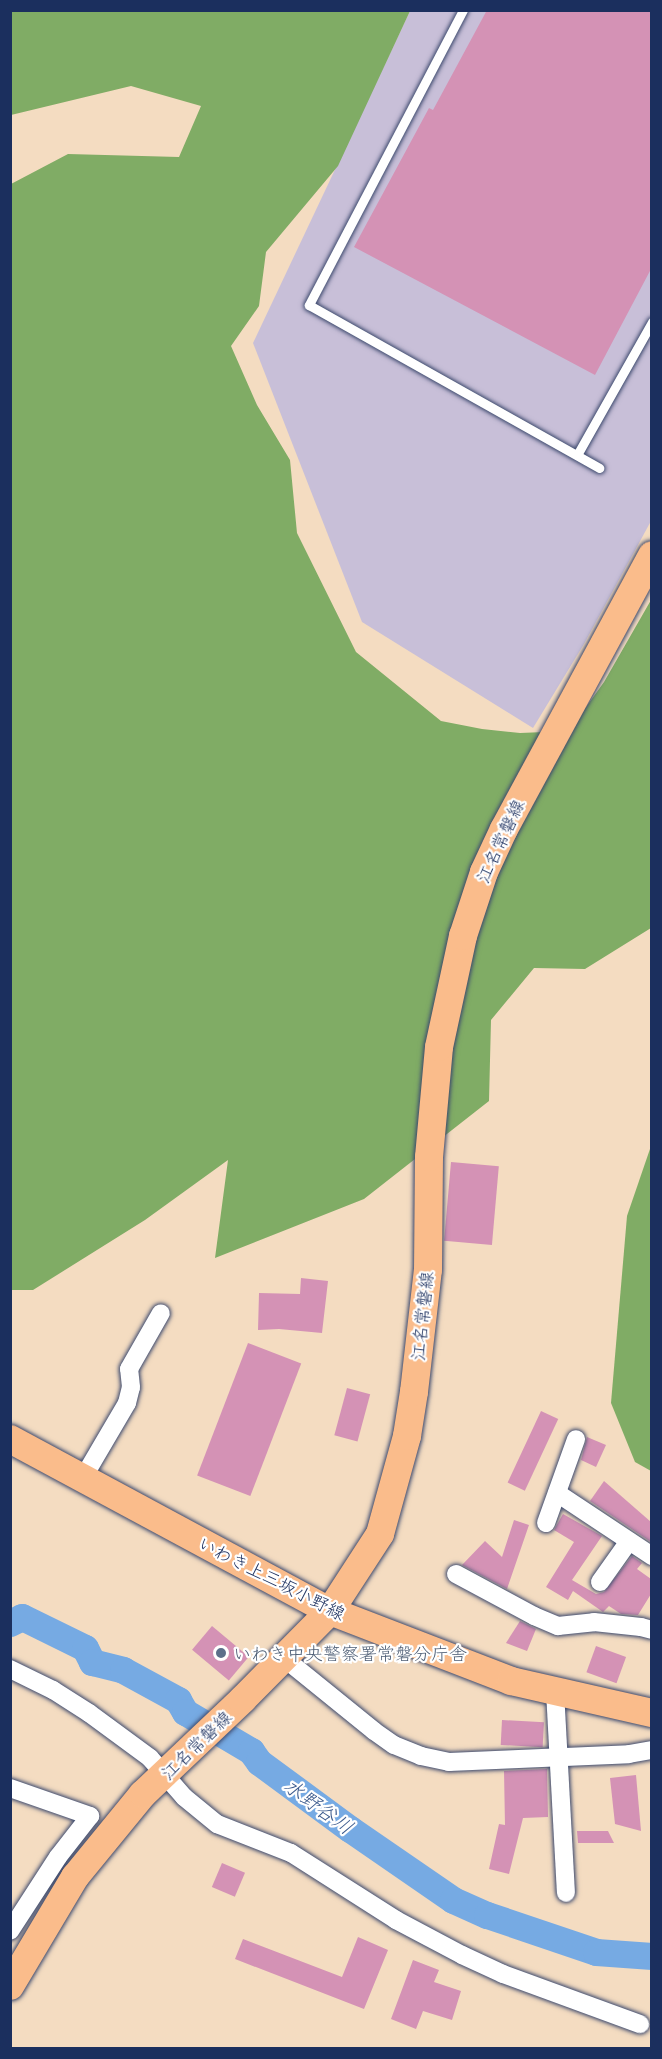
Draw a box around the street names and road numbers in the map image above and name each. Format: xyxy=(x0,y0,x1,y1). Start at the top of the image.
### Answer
street label: 江名常磐線 xyxy=(471,796,529,886)
street label: 江名常磐線 xyxy=(407,1270,437,1362)
street label: いわき上三坂小野線 xyxy=(195,1532,349,1624)
street label: 江名常磐線 xyxy=(156,1706,236,1784)

